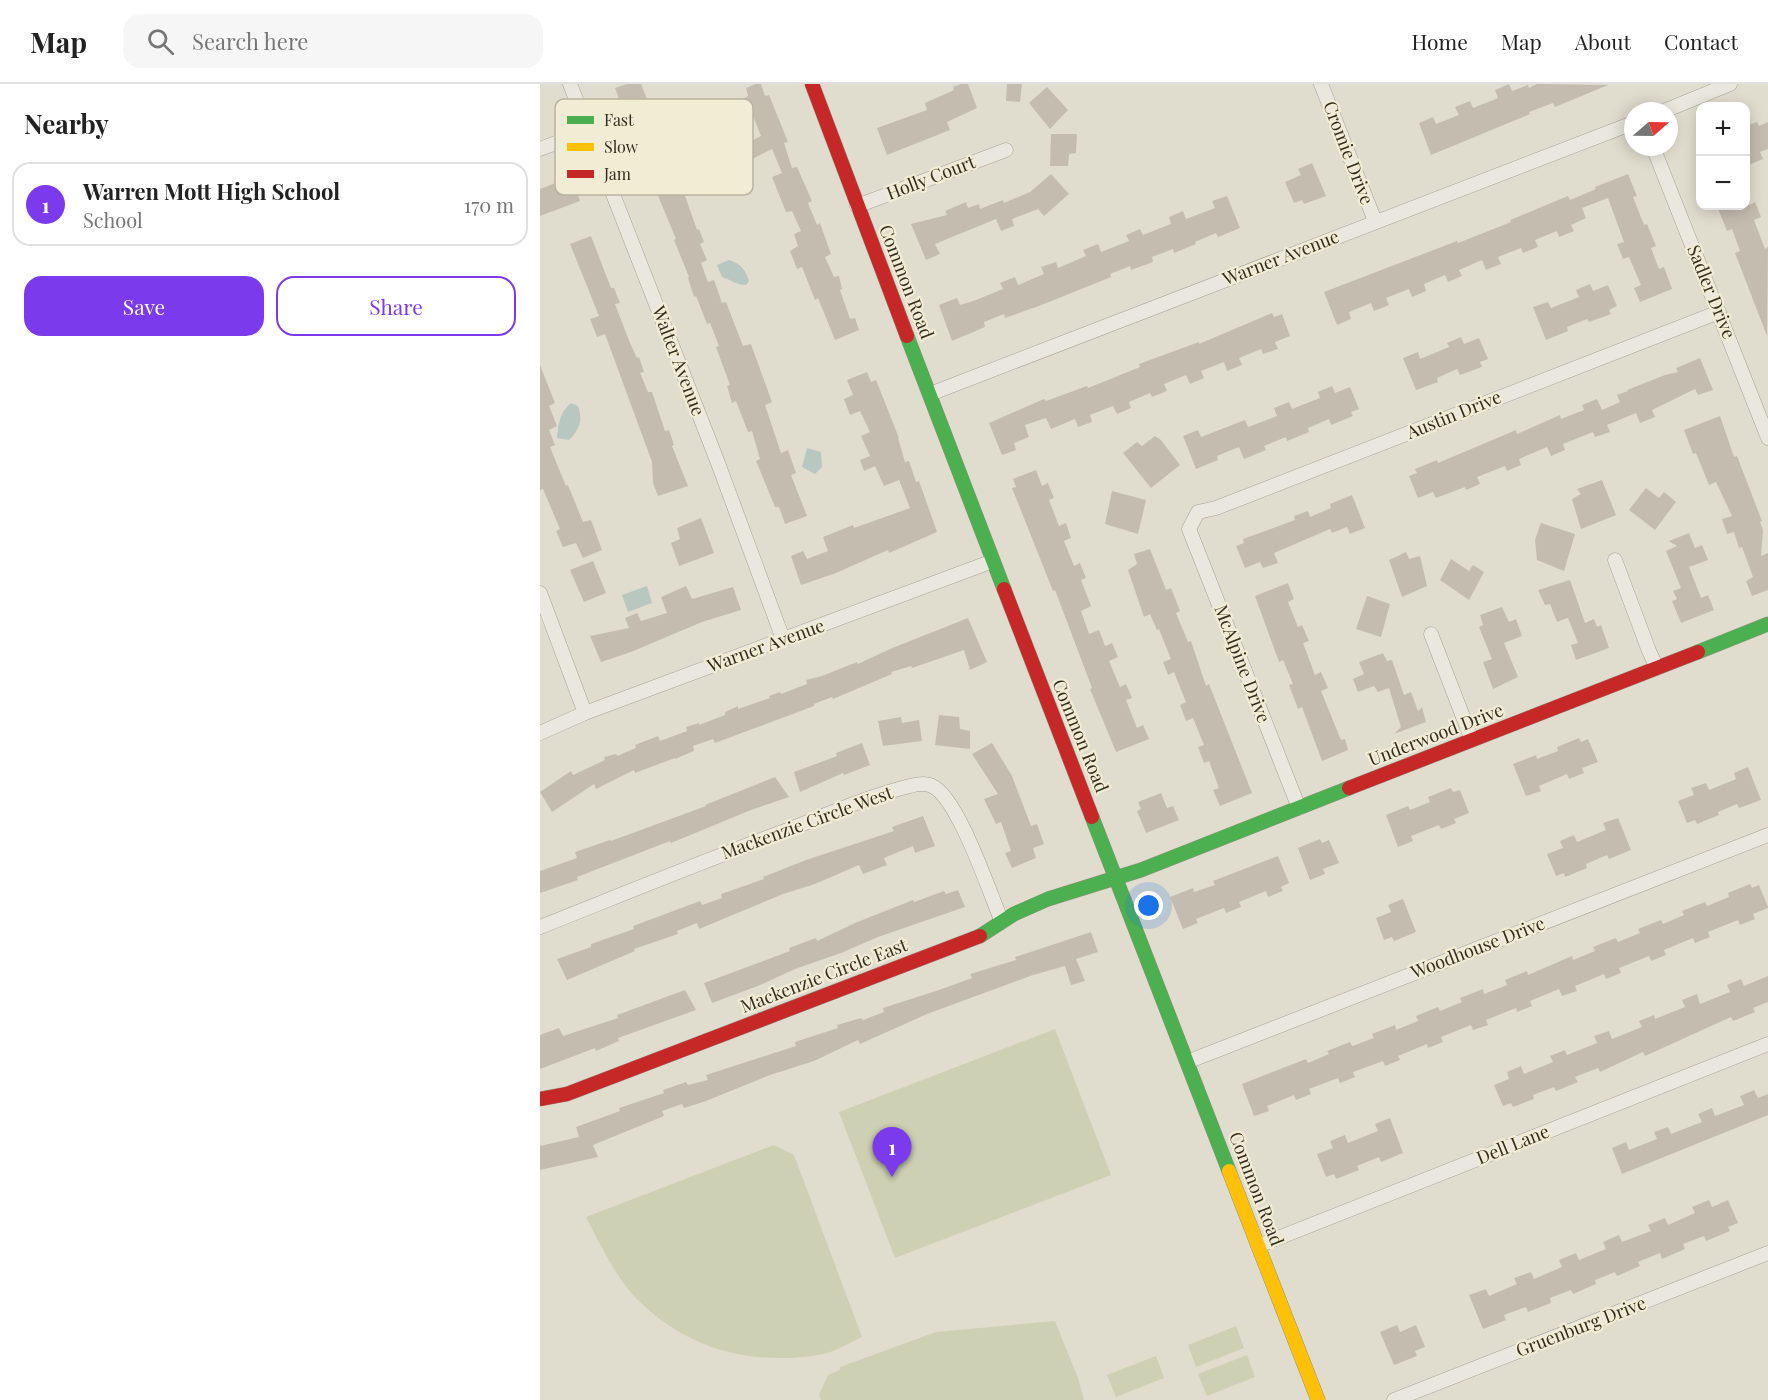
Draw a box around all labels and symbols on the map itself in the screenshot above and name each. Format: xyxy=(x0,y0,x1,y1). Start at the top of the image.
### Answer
street label: Cromie Drive xyxy=(1318,98,1380,208)
legend xyxy=(555,99,753,195)
north arrow xyxy=(1624,102,1678,156)
text: Fast xyxy=(604,109,634,130)
text: Slow xyxy=(604,136,639,157)
street label: Holly Court xyxy=(883,149,979,205)
text: Jam xyxy=(603,163,631,184)
street label: Common Road xyxy=(874,221,940,343)
street label: Warner Avenue xyxy=(1218,224,1342,291)
street label: Sadler Drive xyxy=(1682,241,1742,342)
street label: Walter Avenue xyxy=(647,301,711,419)
street label: Austin Drive xyxy=(1402,384,1505,444)
street label: McAlpine Drive xyxy=(1209,601,1276,726)
street label: Warner Avenue xyxy=(703,613,828,678)
street label: Common Road xyxy=(1047,675,1115,796)
street label: Underwood Drive xyxy=(1365,697,1507,771)
street label: Mackenzie Circle West xyxy=(718,780,896,864)
your location xyxy=(1134,891,1163,920)
street label: Woodhouse Drive xyxy=(1406,910,1548,984)
street label: Mackenzie Circle East xyxy=(737,932,911,1018)
street label: Dell Lane xyxy=(1473,1119,1552,1169)
pin: 1 xyxy=(872,1128,912,1177)
street label: Common Road xyxy=(1224,1128,1290,1250)
street label: Gruenburg Drive xyxy=(1512,1290,1649,1362)

